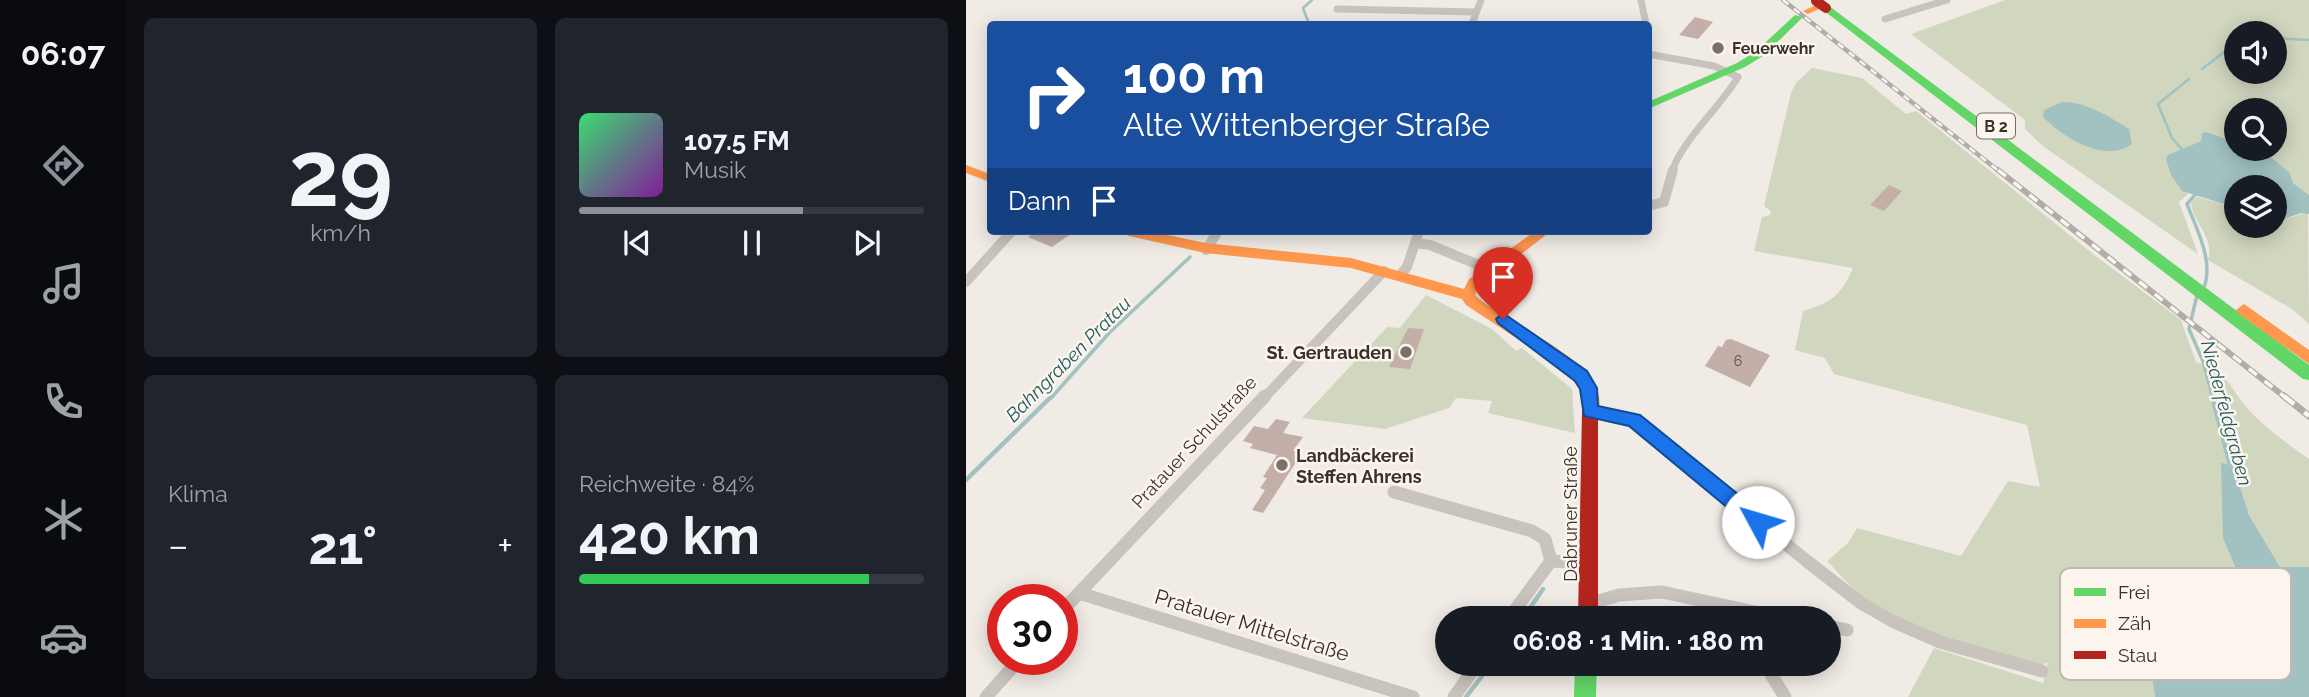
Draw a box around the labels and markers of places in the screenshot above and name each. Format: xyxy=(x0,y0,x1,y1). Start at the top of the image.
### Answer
place label: Feuerwehr xyxy=(1732,39,1815,58)
marker: Feuerwehr xyxy=(1710,40,1726,56)
pin xyxy=(1473,247,1533,319)
place label: St. Gertrauden xyxy=(1267,342,1392,363)
marker: St. Gertrauden xyxy=(1398,344,1414,360)
place label: Landbäckerei Steffen Ahrens xyxy=(1296,445,1422,487)
marker: Landbäckerei Steffen Ahrens xyxy=(1274,457,1290,473)

